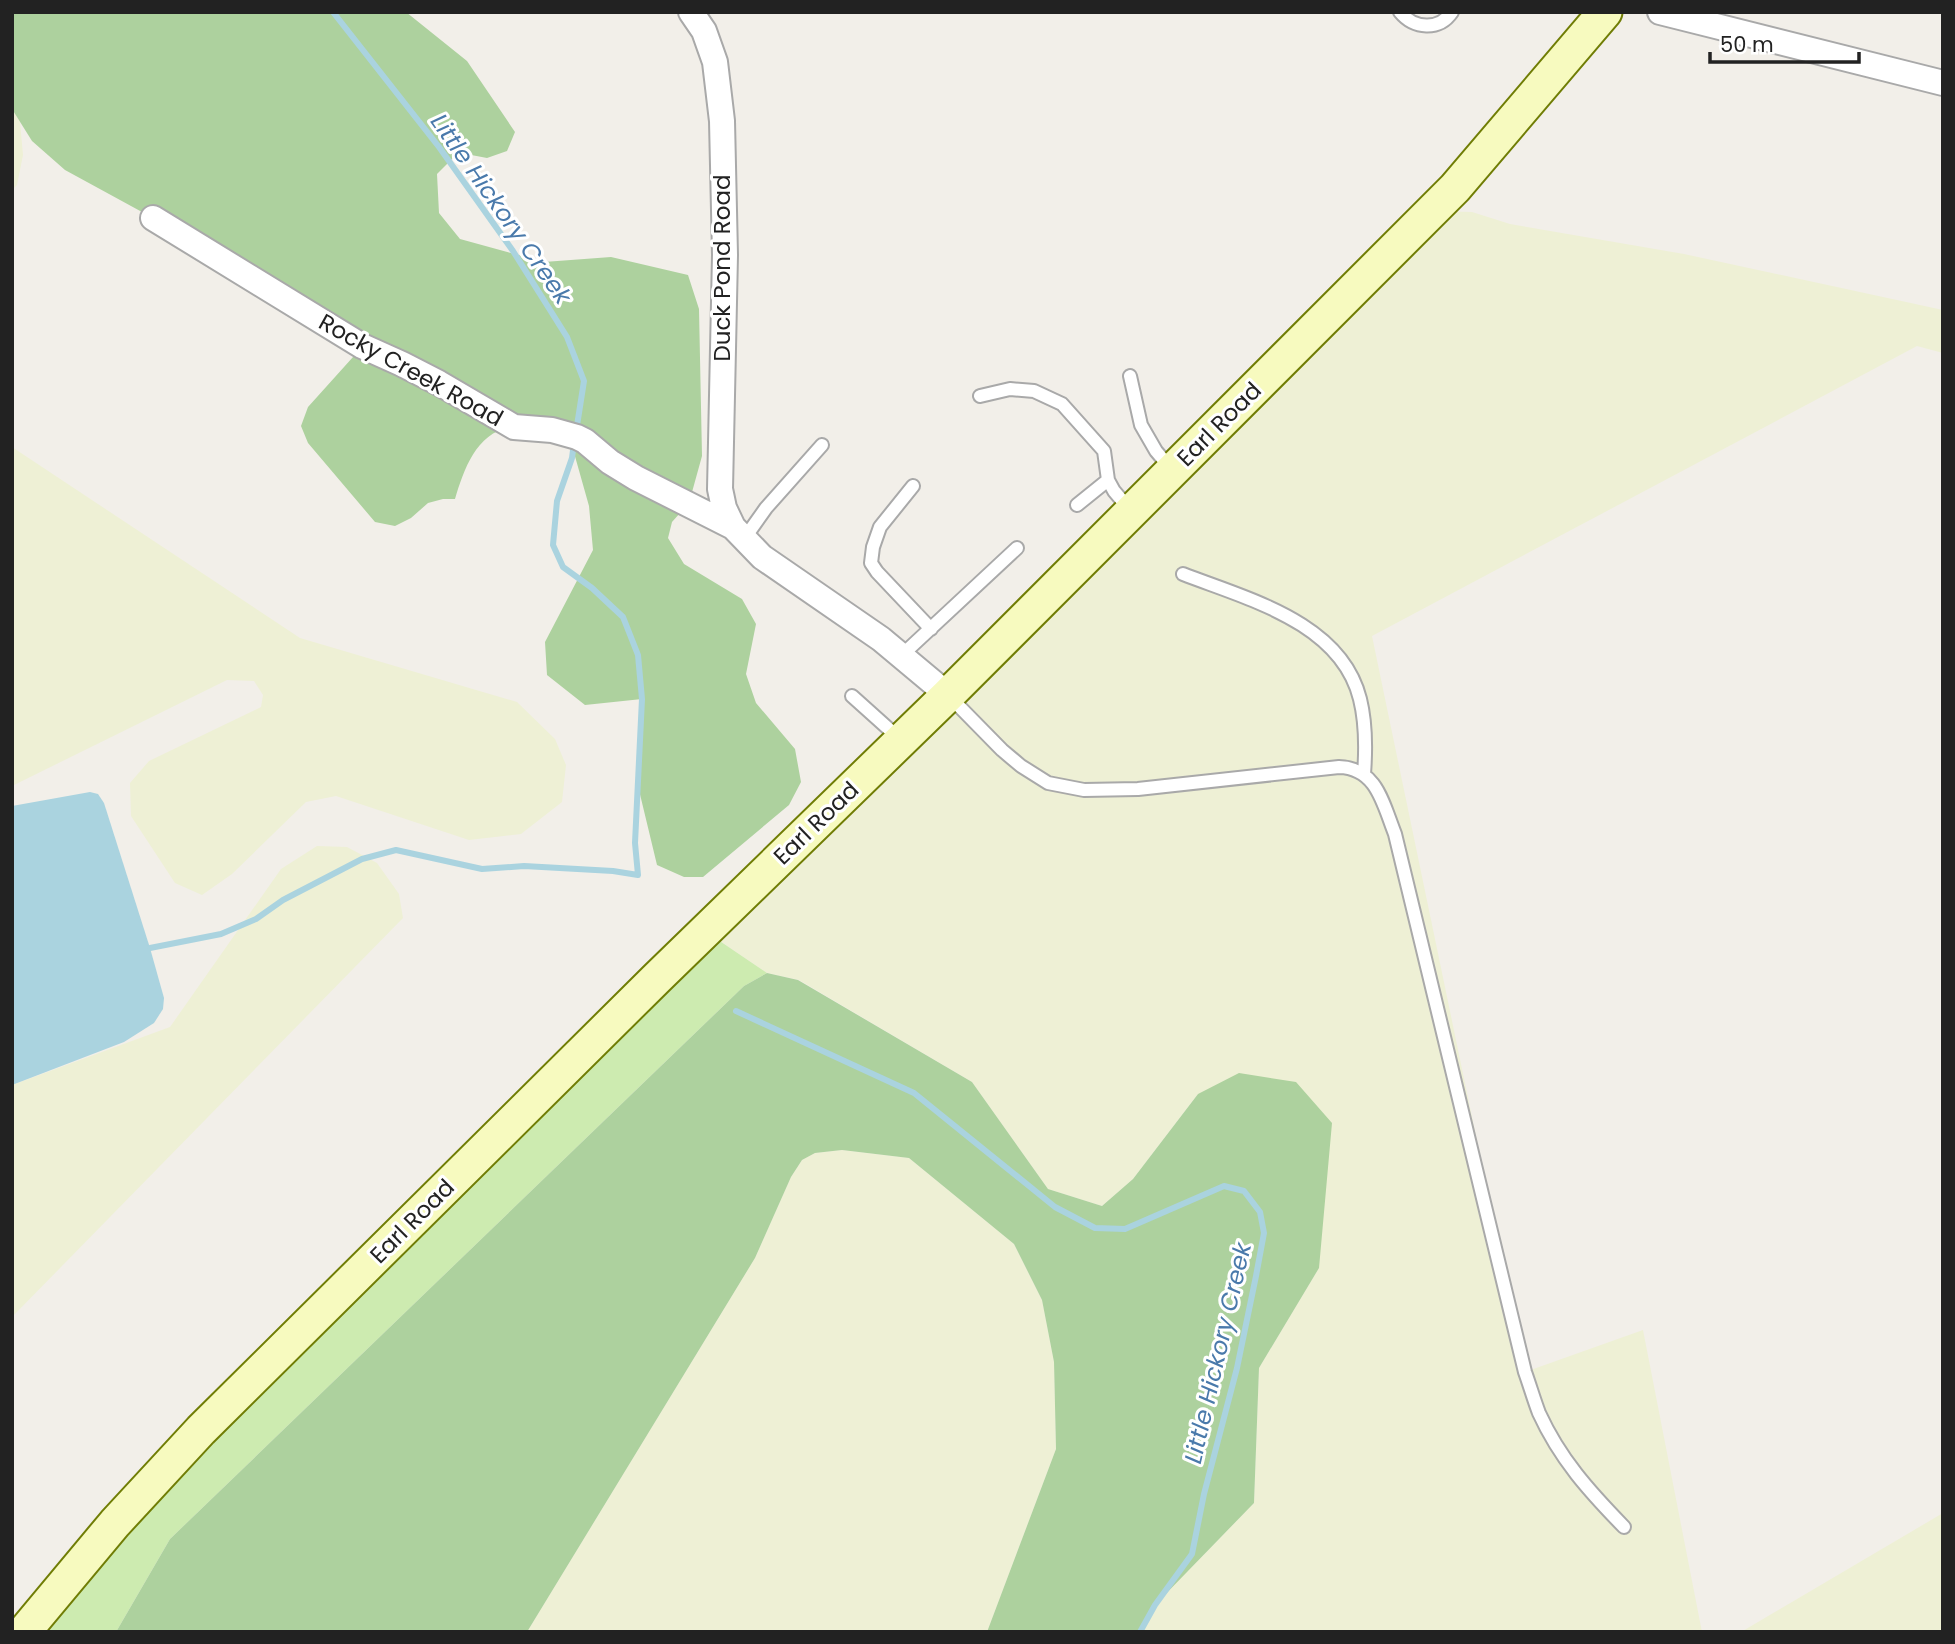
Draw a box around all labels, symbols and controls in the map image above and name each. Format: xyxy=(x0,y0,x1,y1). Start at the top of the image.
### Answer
scale bar xyxy=(1710,21,1859,65)
text: 50 m xyxy=(1720,30,1774,59)
water label: Little Hickory Creek xyxy=(423,107,581,312)
street label: Duck Pond Road xyxy=(706,174,738,362)
street label: Rocky Creek Road xyxy=(313,306,509,434)
street label: Earl Road xyxy=(1170,375,1268,473)
street label: Earl Road xyxy=(766,774,866,872)
street label: Earl Road xyxy=(363,1172,461,1270)
water label: Little Hickory Creek xyxy=(1176,1238,1259,1467)

